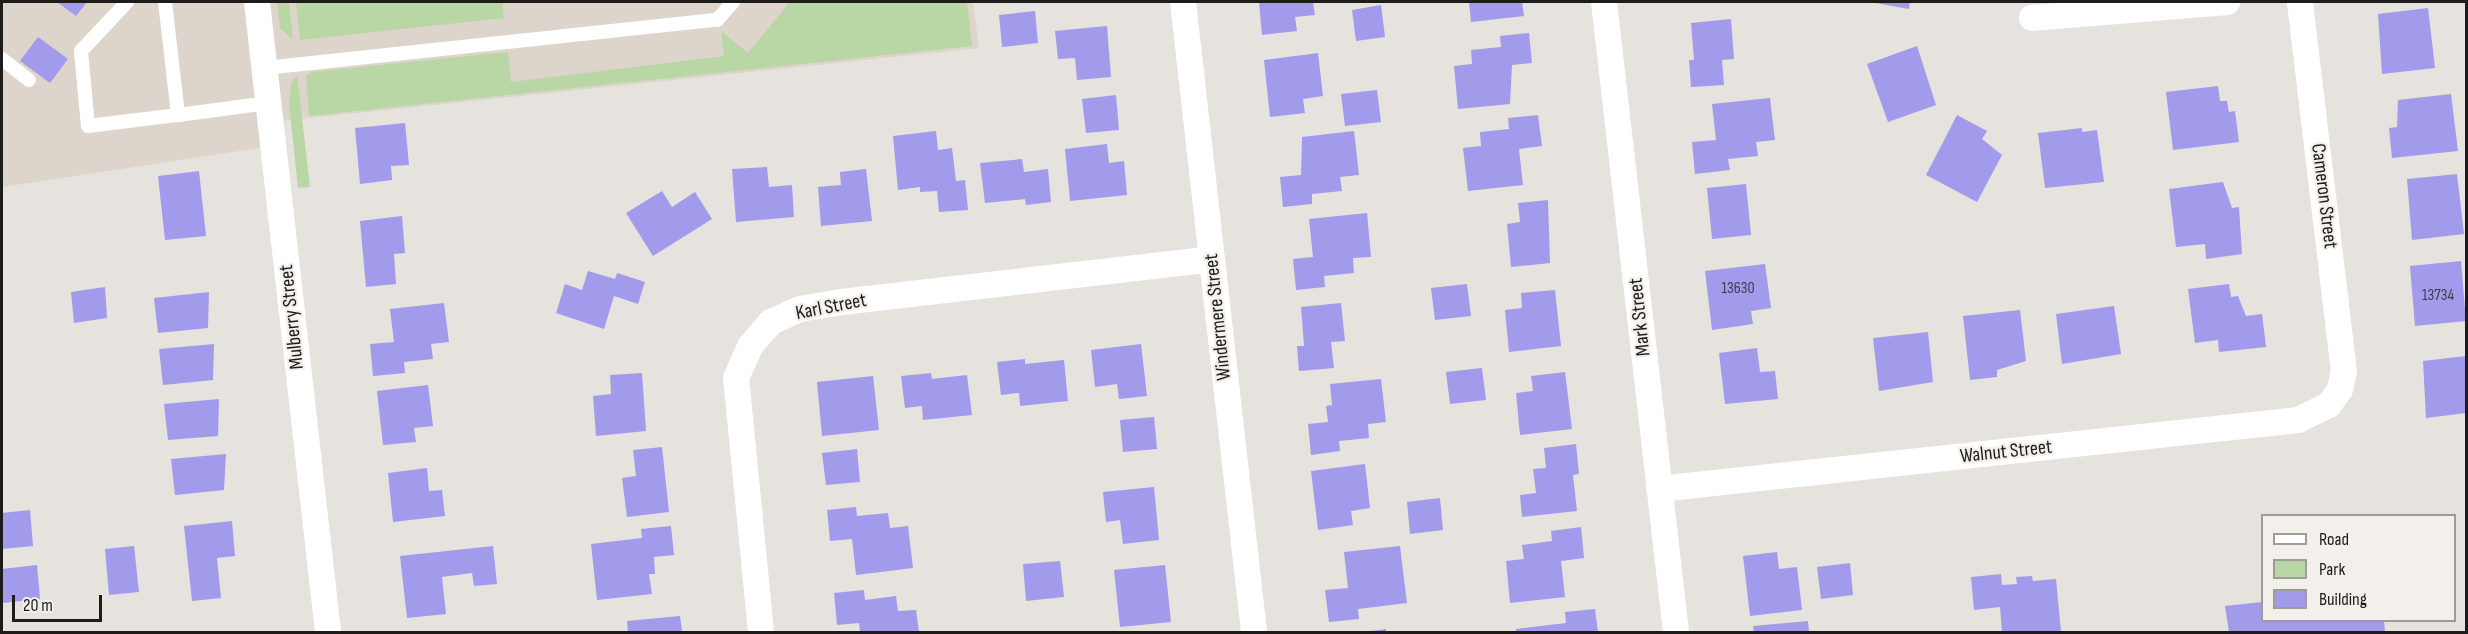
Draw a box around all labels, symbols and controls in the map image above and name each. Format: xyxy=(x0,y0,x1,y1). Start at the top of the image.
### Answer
street label: Cameron Street xyxy=(2306,142,2342,250)
street label: Windermere Street xyxy=(1199,253,1237,381)
street label: Mulberry Street xyxy=(275,264,309,370)
street label: Mark Street xyxy=(1624,277,1656,357)
house number: 13630 xyxy=(1721,279,1755,299)
house number: 13734 xyxy=(2422,286,2454,306)
street label: Karl Street xyxy=(794,288,868,326)
street label: Walnut Street xyxy=(1959,435,2053,469)
legend xyxy=(2261,514,2456,622)
text: Road xyxy=(2319,529,2349,550)
text: Park xyxy=(2319,559,2345,580)
scale bar xyxy=(15,583,105,621)
text: Building xyxy=(2319,589,2367,610)
text: 20 m xyxy=(23,595,53,616)

